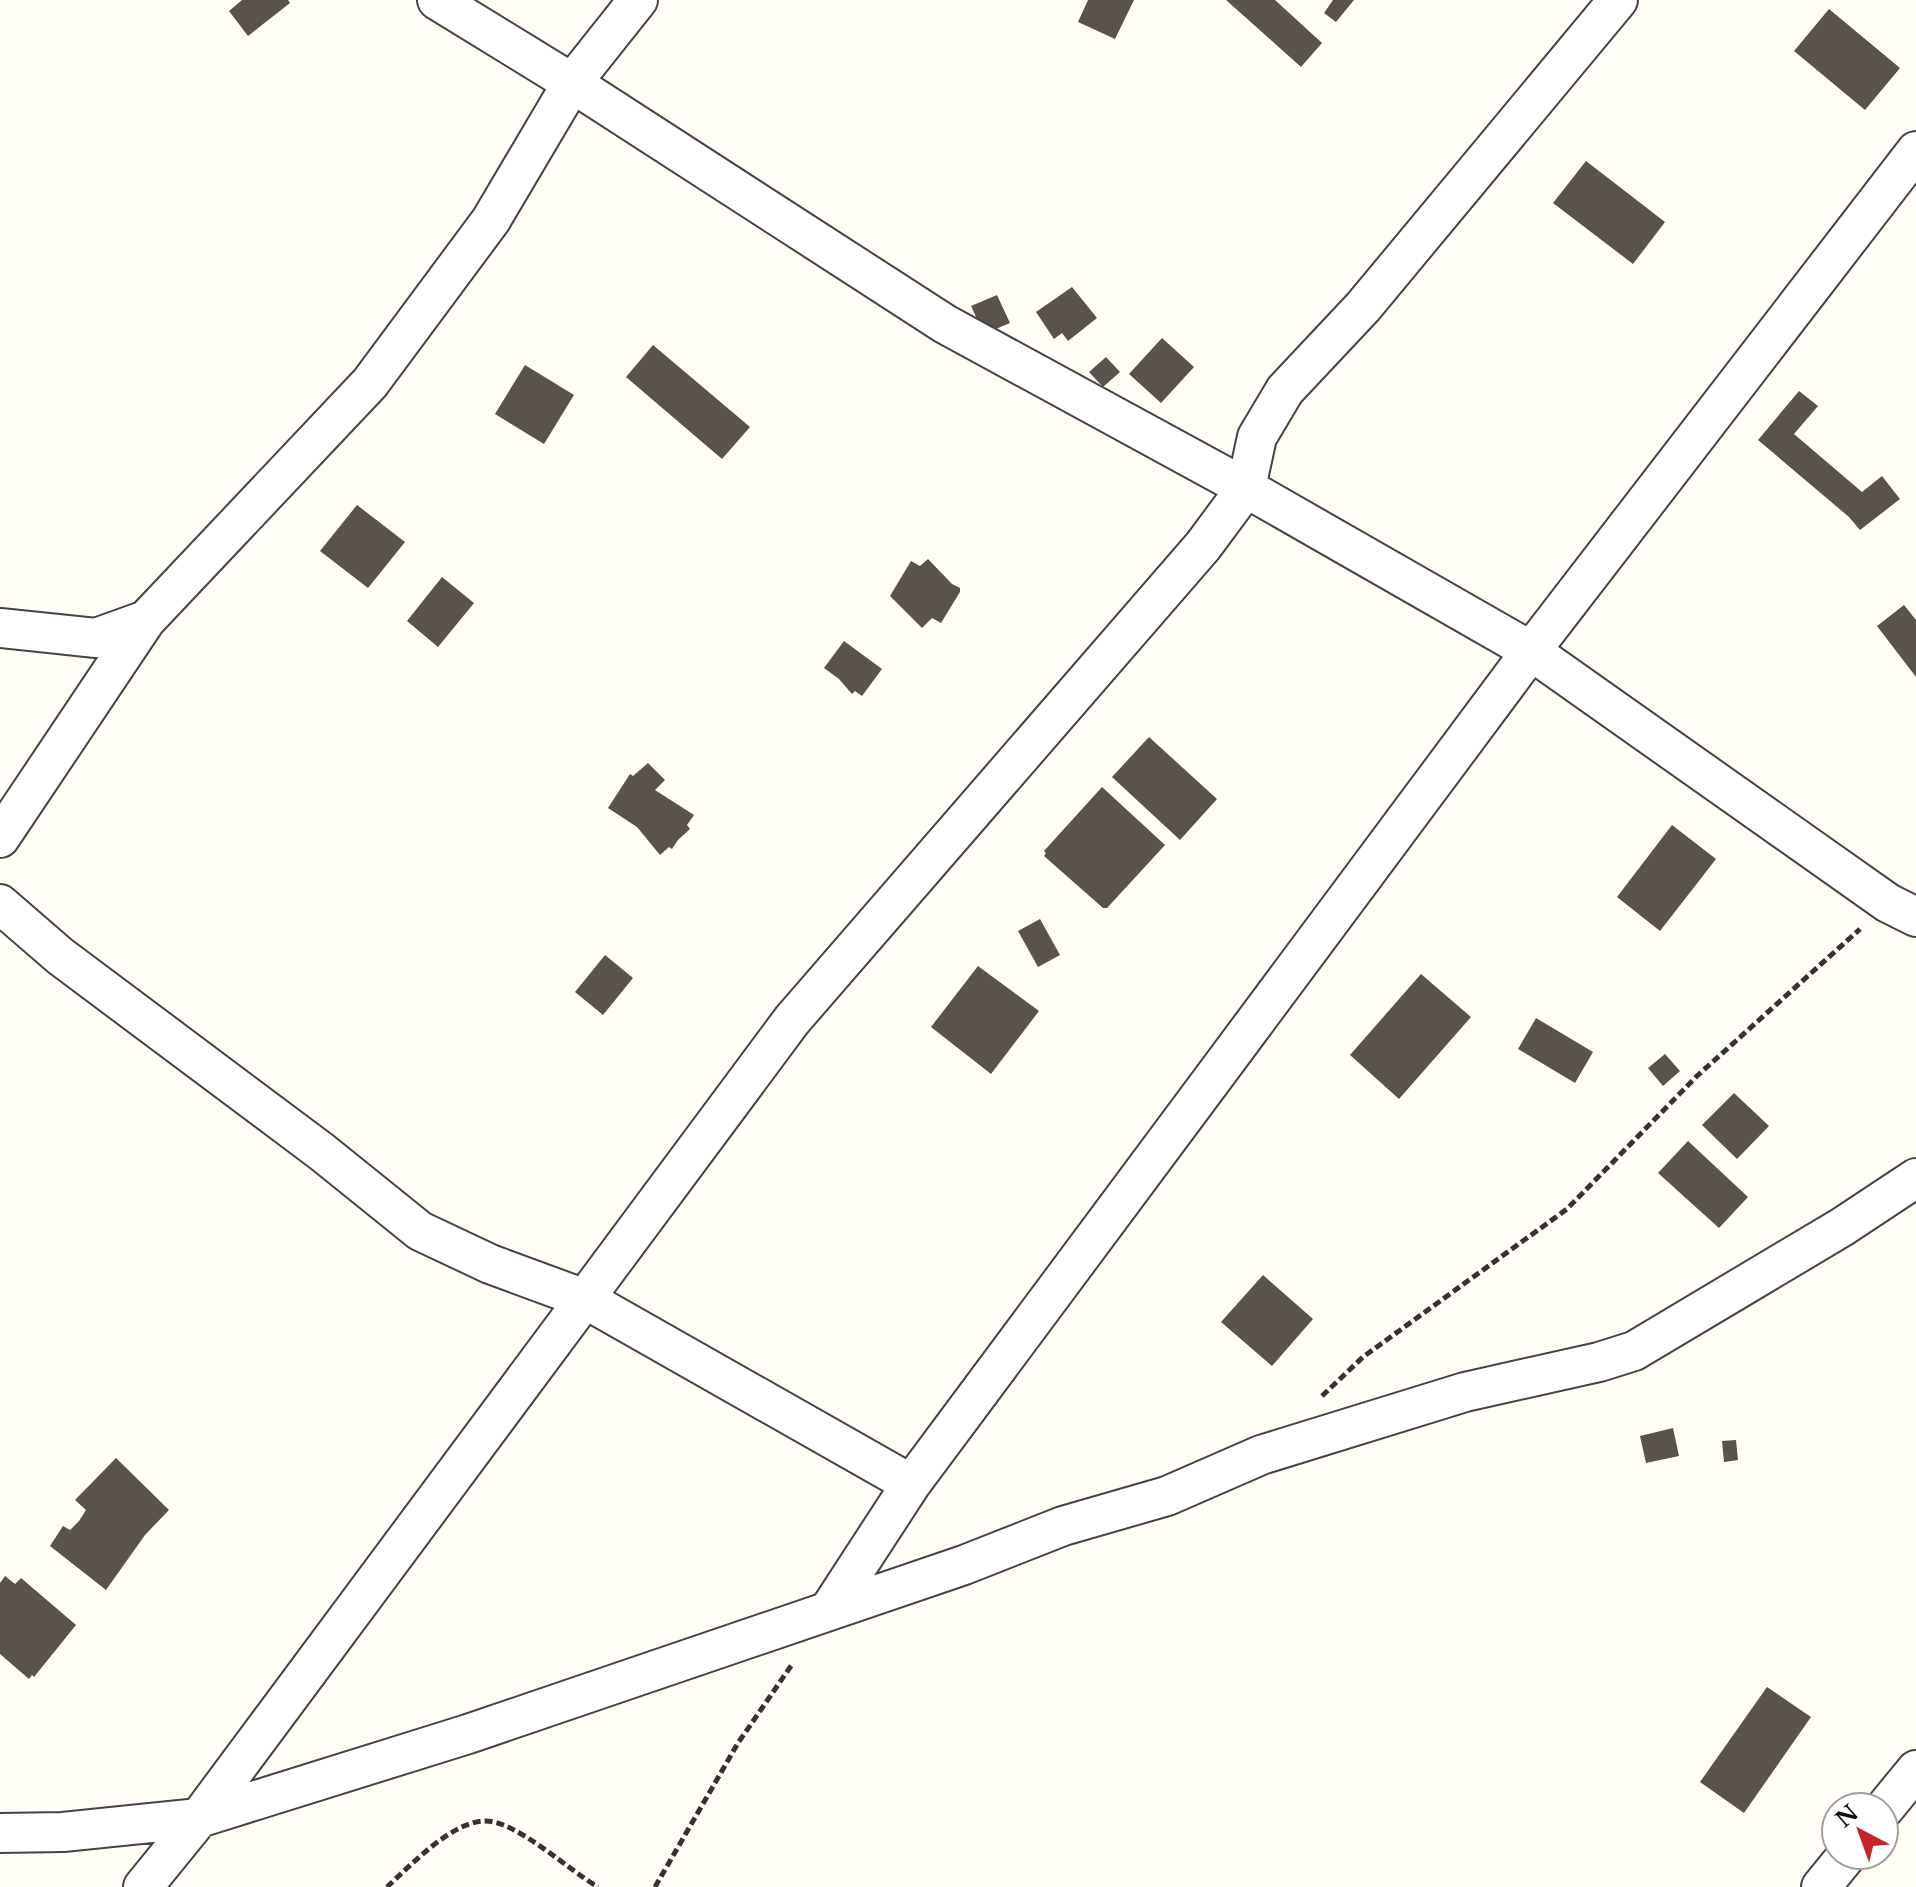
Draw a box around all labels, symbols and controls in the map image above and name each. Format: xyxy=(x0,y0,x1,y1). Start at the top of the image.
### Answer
north arrow xyxy=(1820,1791,1900,1871)
text: N xyxy=(1831,1799,1864,1833)

